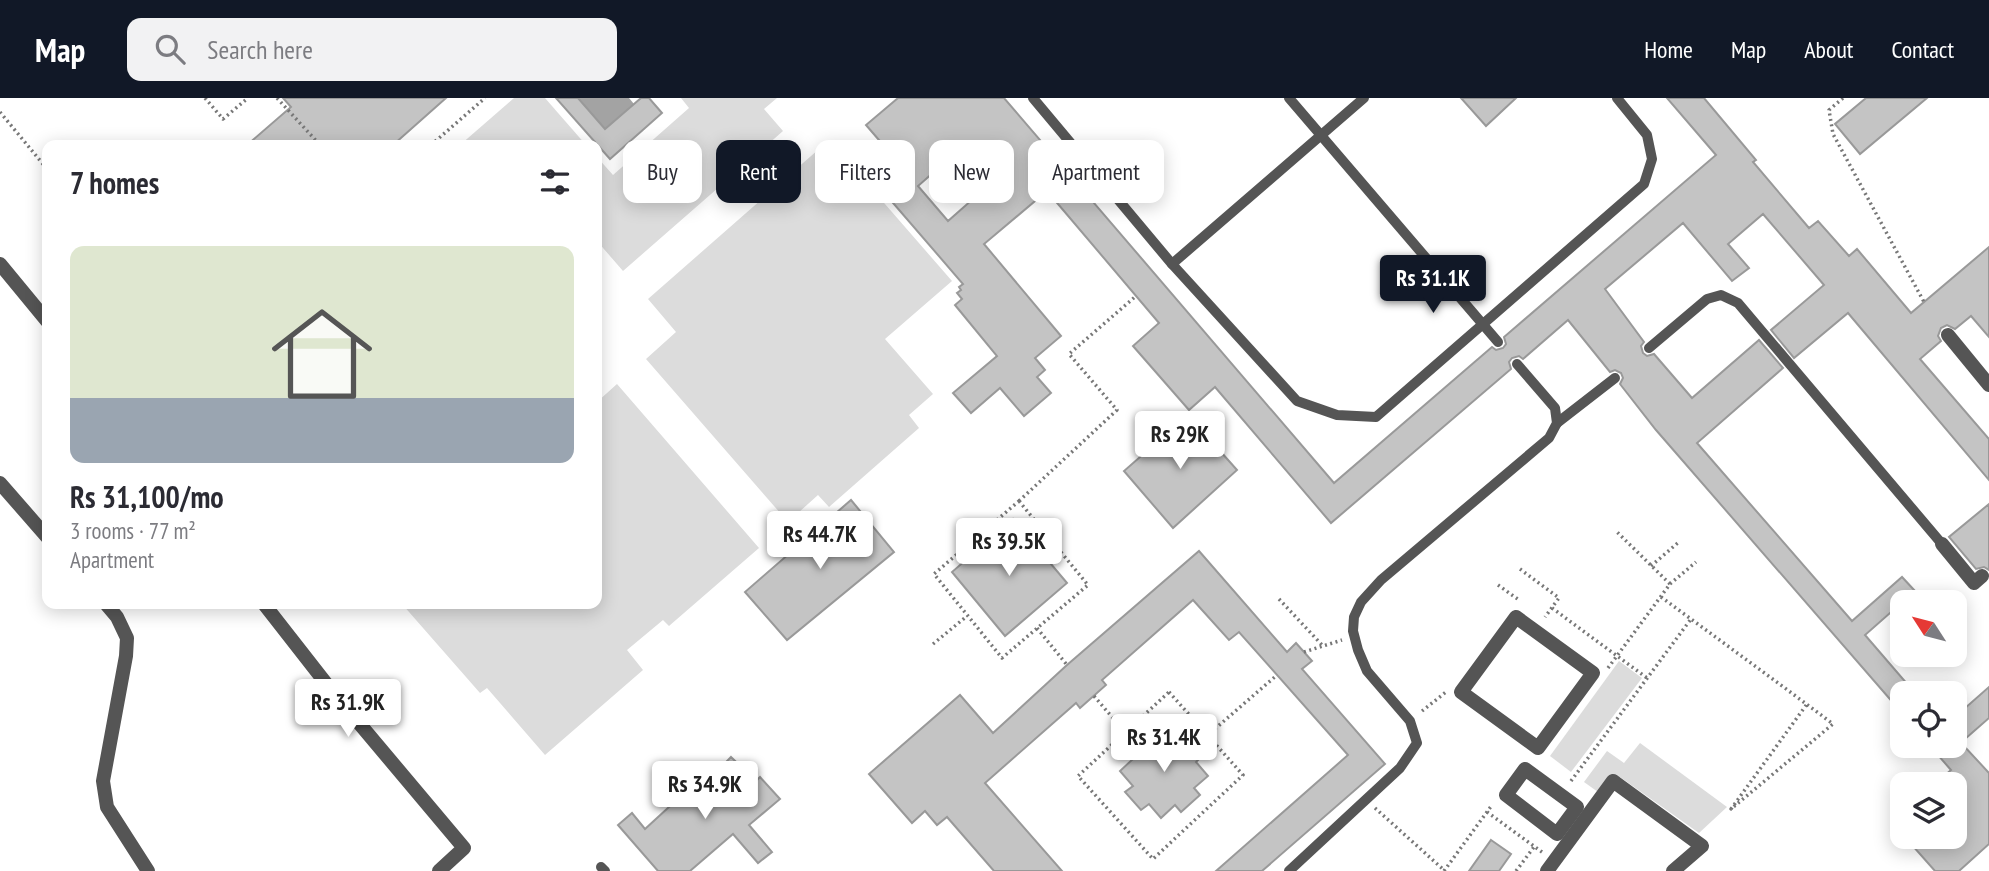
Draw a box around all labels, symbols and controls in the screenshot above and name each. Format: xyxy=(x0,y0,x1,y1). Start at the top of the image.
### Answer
search box xyxy=(127,18,617,81)
text: Map xyxy=(35,28,85,71)
icon: search xyxy=(151,30,189,68)
text: Search here xyxy=(207,33,313,66)
text: Home xyxy=(1644,34,1693,65)
text: Map xyxy=(1731,34,1766,65)
text: About xyxy=(1804,34,1853,65)
text: Contact xyxy=(1891,34,1954,65)
chip: Buy xyxy=(623,140,702,203)
chip: Rent xyxy=(716,140,801,203)
chip: Filters xyxy=(815,140,915,203)
chip: New xyxy=(929,140,1014,203)
chip: Apartment xyxy=(1028,140,1164,203)
text: 7 homes xyxy=(70,163,159,202)
icon: filters xyxy=(536,163,574,201)
pin: Rs 31.1K xyxy=(1361,256,1505,315)
text: Rs 31.1K xyxy=(1396,263,1470,292)
icon: home xyxy=(259,291,385,417)
pin: Rs 29K xyxy=(1123,412,1237,471)
text: Rs 29K xyxy=(1151,419,1209,448)
text: Rs 31,100/mo xyxy=(70,477,224,516)
pin: Rs 44.7K xyxy=(748,512,892,571)
text: 3 rooms · 77 m² xyxy=(70,516,196,545)
pin: Rs 39.5K xyxy=(937,518,1081,578)
text: Rs 44.7K xyxy=(783,519,857,548)
text: Rs 39.5K xyxy=(972,526,1046,555)
text: Apartment xyxy=(70,545,154,574)
north arrow xyxy=(1890,590,1967,667)
map controls xyxy=(1890,590,1967,849)
pin: Rs 31.9K xyxy=(276,680,420,739)
button: locate xyxy=(1890,681,1967,758)
text: Rs 31.9K xyxy=(311,687,385,716)
pin: Rs 31.4K xyxy=(1092,714,1236,774)
text: Rs 31.4K xyxy=(1127,722,1201,751)
pin: Rs 34.9K xyxy=(633,762,777,821)
text: Rs 34.9K xyxy=(668,769,742,798)
button: layers xyxy=(1890,772,1967,849)

